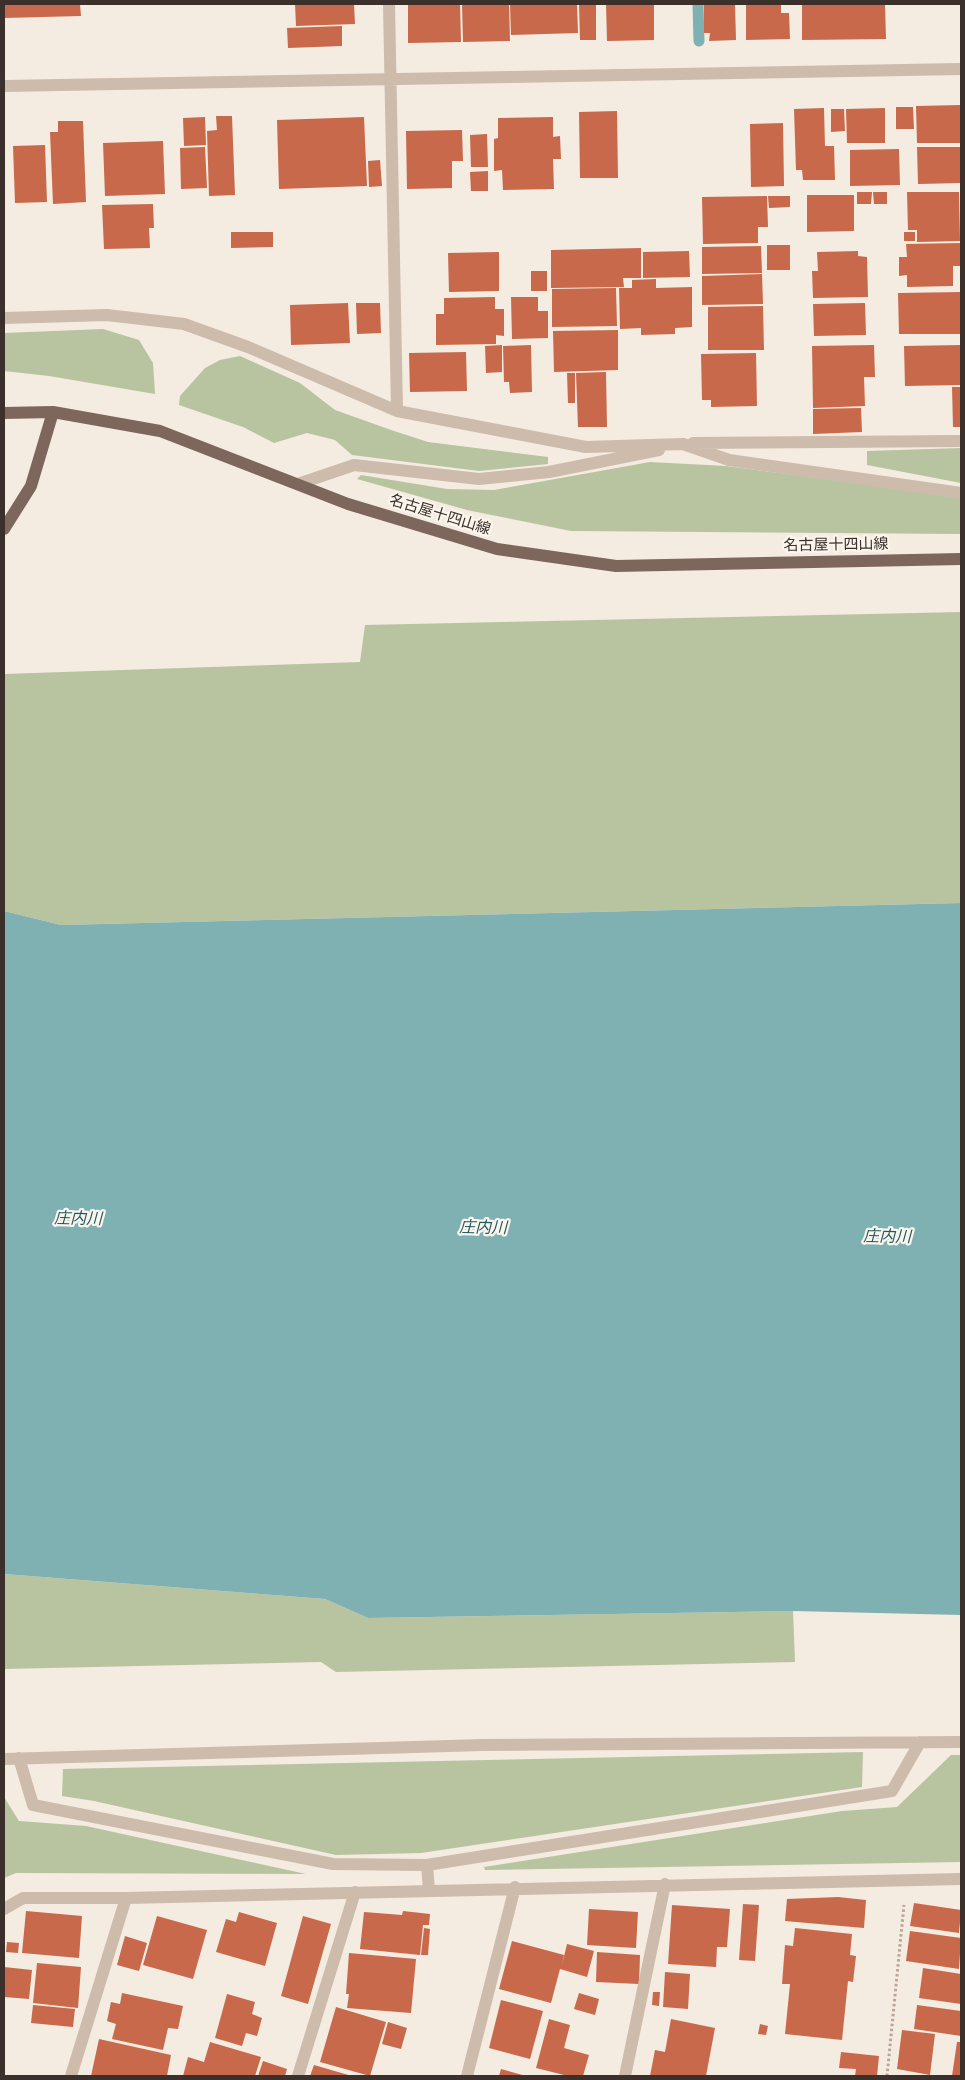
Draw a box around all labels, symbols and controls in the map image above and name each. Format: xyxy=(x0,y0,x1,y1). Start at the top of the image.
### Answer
street label: 名古屋十四山線 xyxy=(387,491,493,539)
street label: 名古屋十四山線 xyxy=(783,535,889,555)
water label: 庄内川 xyxy=(54,1209,102,1229)
water label: 庄内川 xyxy=(459,1218,507,1238)
water label: 庄内川 xyxy=(863,1227,911,1247)

